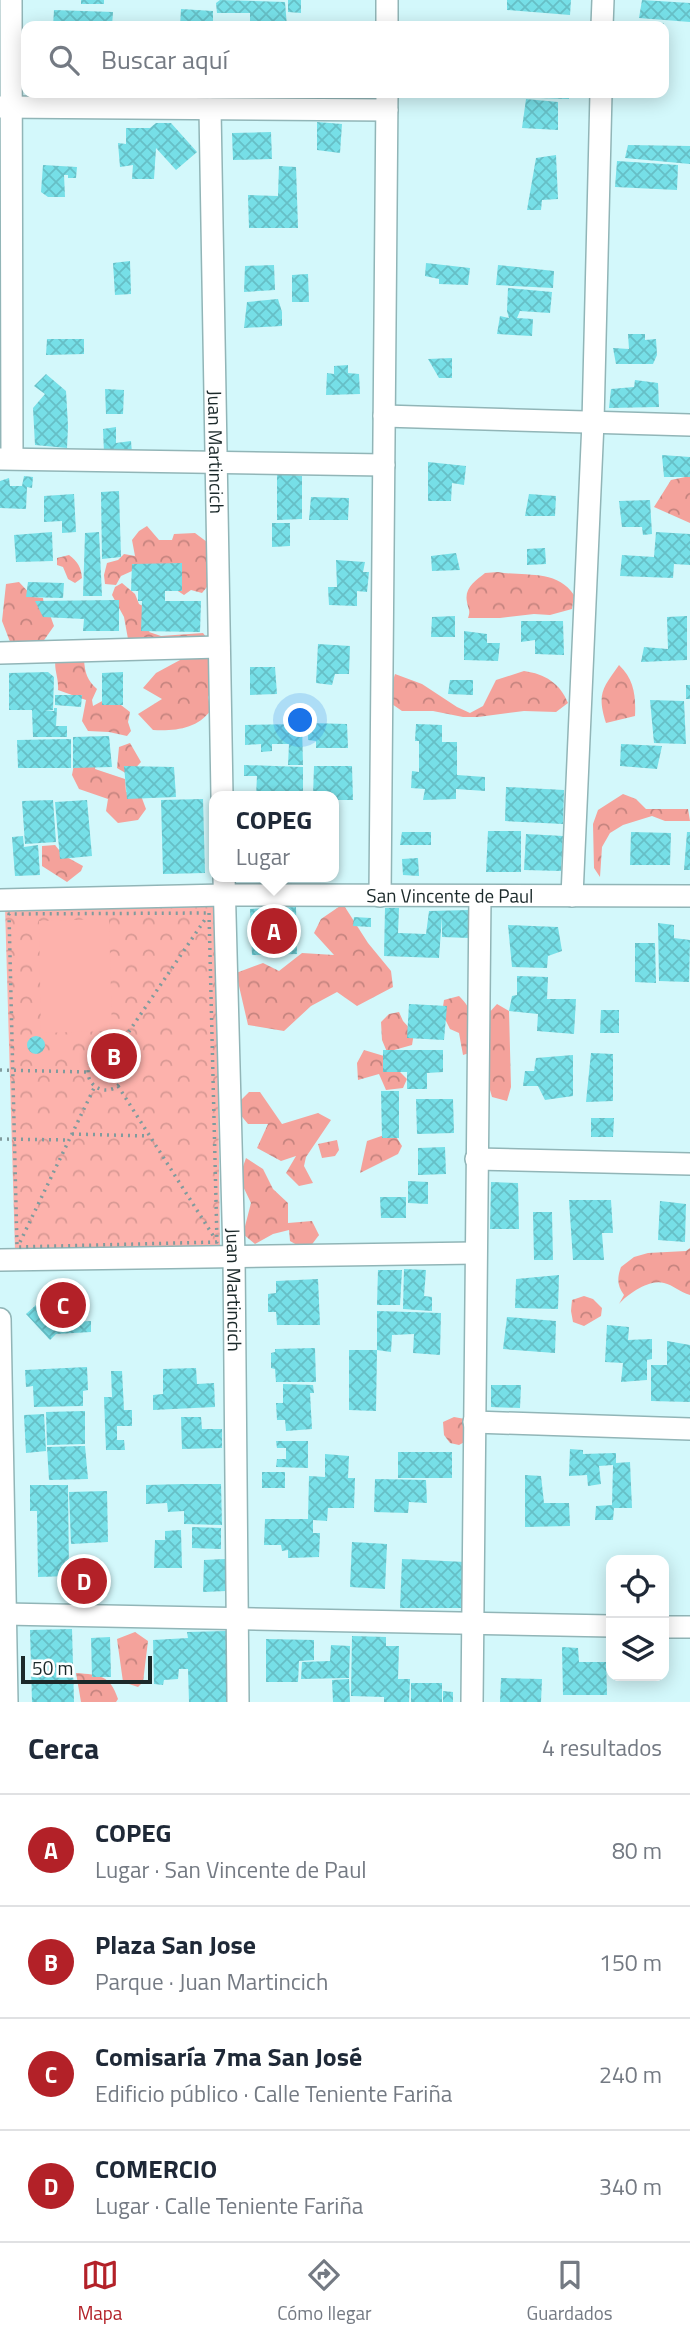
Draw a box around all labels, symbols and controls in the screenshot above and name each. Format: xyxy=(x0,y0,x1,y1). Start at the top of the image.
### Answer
search box xyxy=(21,21,669,98)
text: Buscar aquí xyxy=(101,40,228,79)
icon: search xyxy=(45,41,83,79)
street label: Juan Martincich xyxy=(201,390,232,514)
your location xyxy=(283,703,317,737)
popup xyxy=(209,791,339,882)
text: COPEG xyxy=(236,800,312,839)
text: Lugar xyxy=(236,839,290,874)
street label: San Vincente de Paul xyxy=(366,880,534,910)
pin: A xyxy=(251,905,297,957)
pin: B xyxy=(91,1030,137,1082)
street label: Juan Martincich xyxy=(219,1228,250,1352)
pin: C xyxy=(40,1279,86,1331)
pin: D xyxy=(61,1555,107,1607)
map controls xyxy=(606,1555,669,1681)
button: locate xyxy=(606,1555,669,1618)
button: layers xyxy=(606,1618,669,1681)
scale bar xyxy=(21,1653,152,1685)
text: 50 m xyxy=(32,1653,73,1682)
text: Cerca xyxy=(28,1725,99,1771)
text: 4 resultados xyxy=(542,1730,662,1765)
text: COPEG xyxy=(95,1813,171,1852)
text: A xyxy=(44,1833,58,1868)
text: 80 m xyxy=(612,1833,662,1868)
text: Lugar · San Vincente de Paul xyxy=(95,1852,367,1887)
text: Plaza San Jose xyxy=(95,1925,256,1964)
text: B xyxy=(44,1945,58,1980)
text: 150 m xyxy=(599,1945,662,1980)
text: Parque · Juan Martincich xyxy=(95,1964,328,1999)
text: Comisaría 7ma San José xyxy=(95,2037,362,2076)
text: C xyxy=(45,2057,57,2092)
text: 240 m xyxy=(599,2057,662,2092)
text: Edificio público · Calle Teniente Fariña xyxy=(95,2076,452,2111)
text: COMERCIO xyxy=(95,2149,217,2188)
text: D xyxy=(44,2169,58,2204)
text: 340 m xyxy=(599,2169,662,2204)
text: Lugar · Calle Teniente Fariña xyxy=(95,2188,363,2223)
tab: Mapa xyxy=(77,2256,122,2327)
tab: Cómo llegar xyxy=(277,2256,372,2327)
tab: Guardados xyxy=(526,2256,613,2327)

